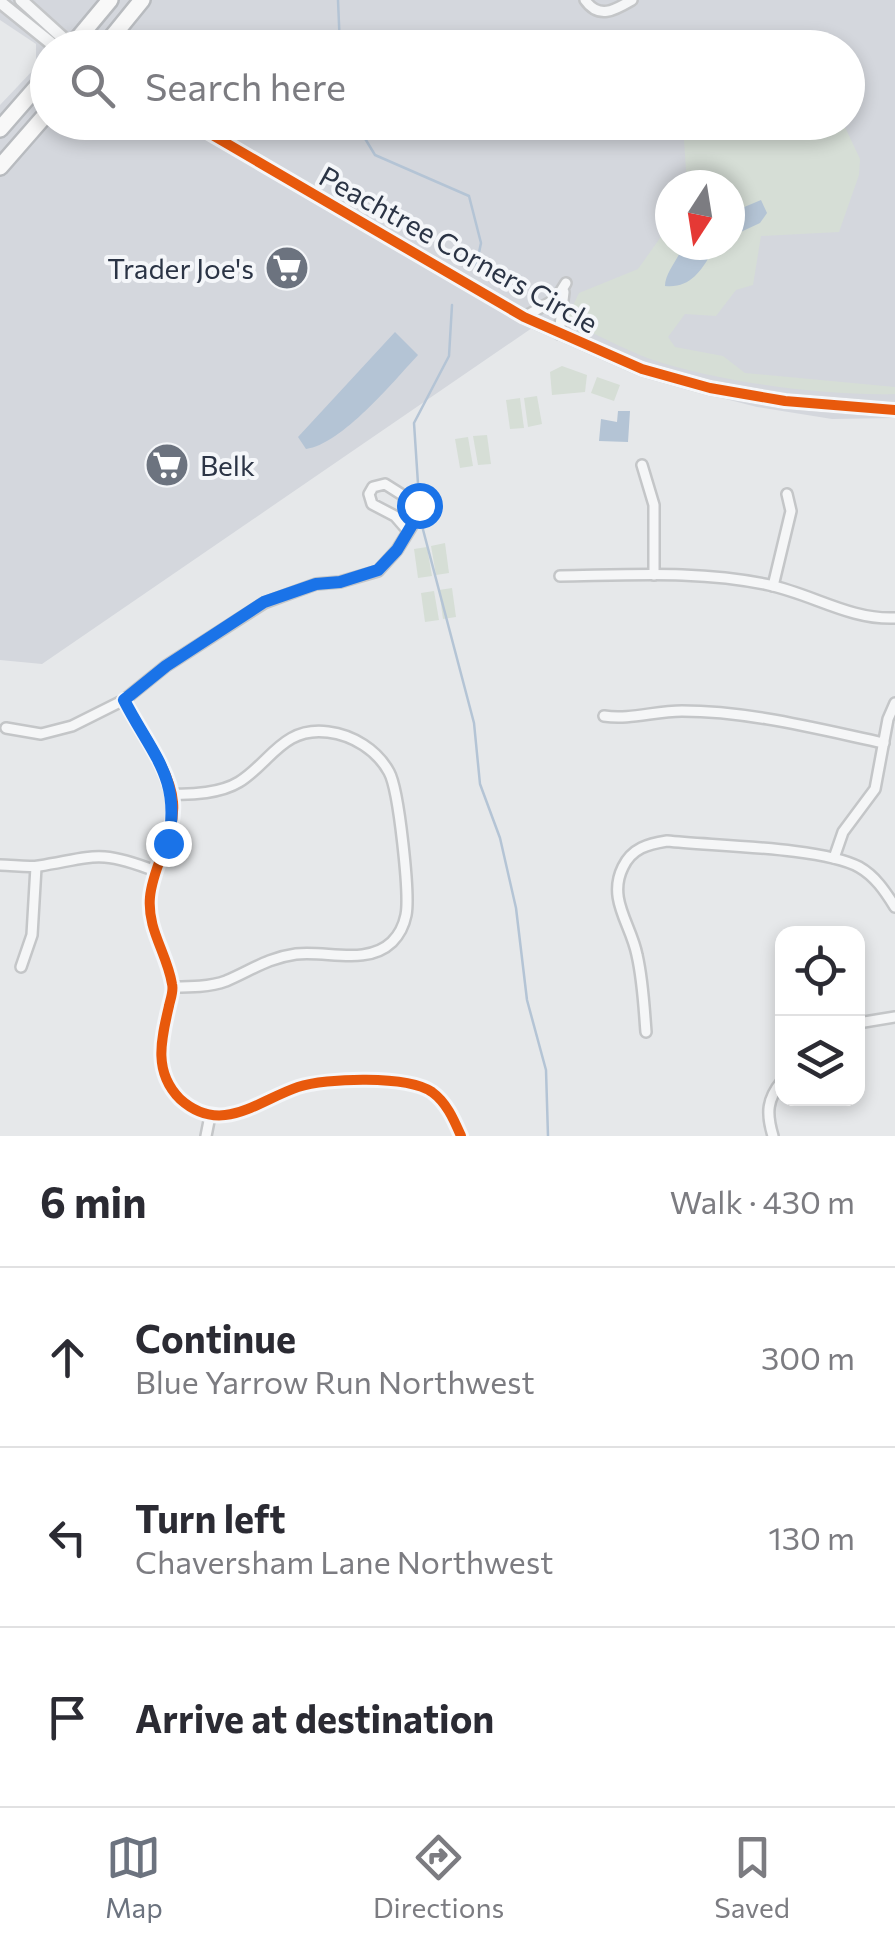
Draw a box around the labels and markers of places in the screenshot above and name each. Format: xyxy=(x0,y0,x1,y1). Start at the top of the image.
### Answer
supermarket icon: Trader Joe's xyxy=(264,245,310,291)
place label: Trader Joe's xyxy=(107,251,254,285)
supermarket icon: Belk xyxy=(144,442,190,488)
place label: Belk xyxy=(200,448,255,482)

